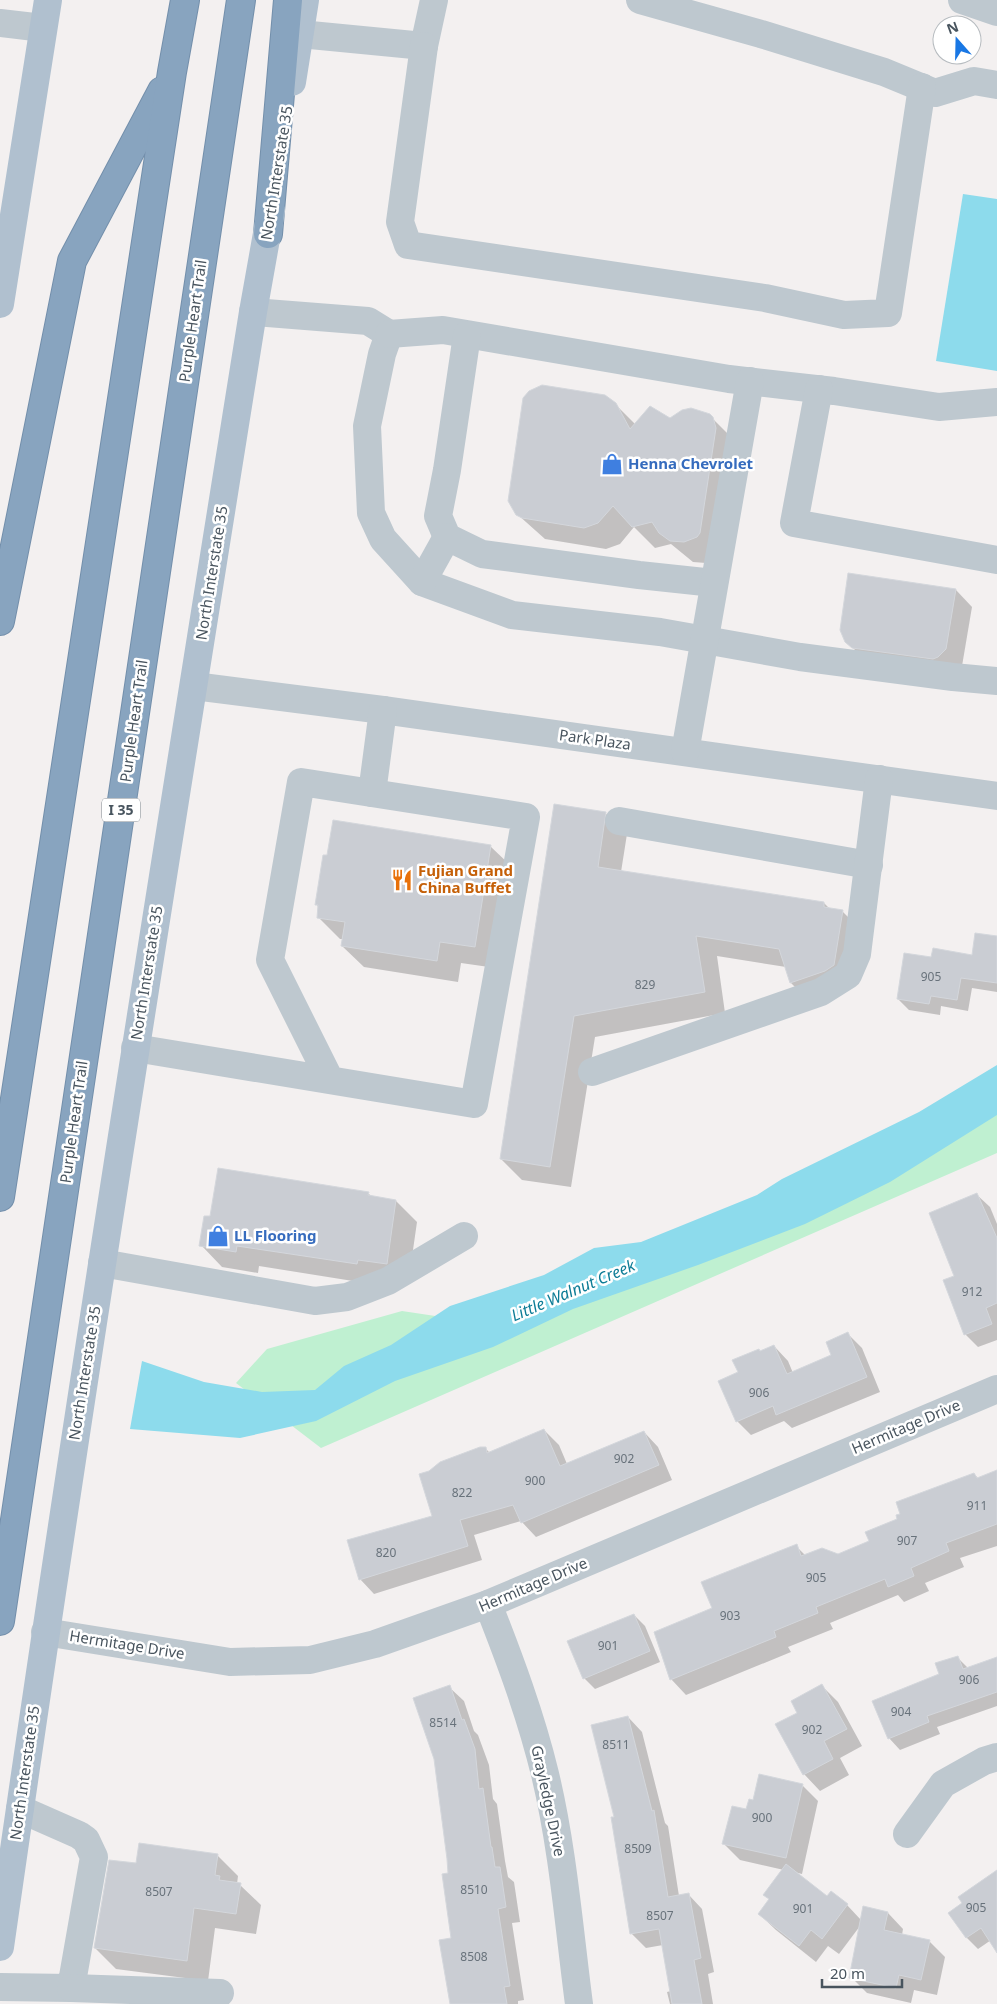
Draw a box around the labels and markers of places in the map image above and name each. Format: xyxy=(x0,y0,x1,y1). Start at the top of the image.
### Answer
shop icon: Henna Chevrolet xyxy=(599,451,625,477)
place label: Henna Chevrolet xyxy=(628,453,754,473)
place label: Fujian Grand China Buffet xyxy=(418,860,513,897)
restaurant icon: Fujian Grand China Buffet xyxy=(389,867,415,893)
shop icon: LL Flooring xyxy=(205,1223,231,1249)
place label: LL Flooring xyxy=(234,1225,317,1245)

